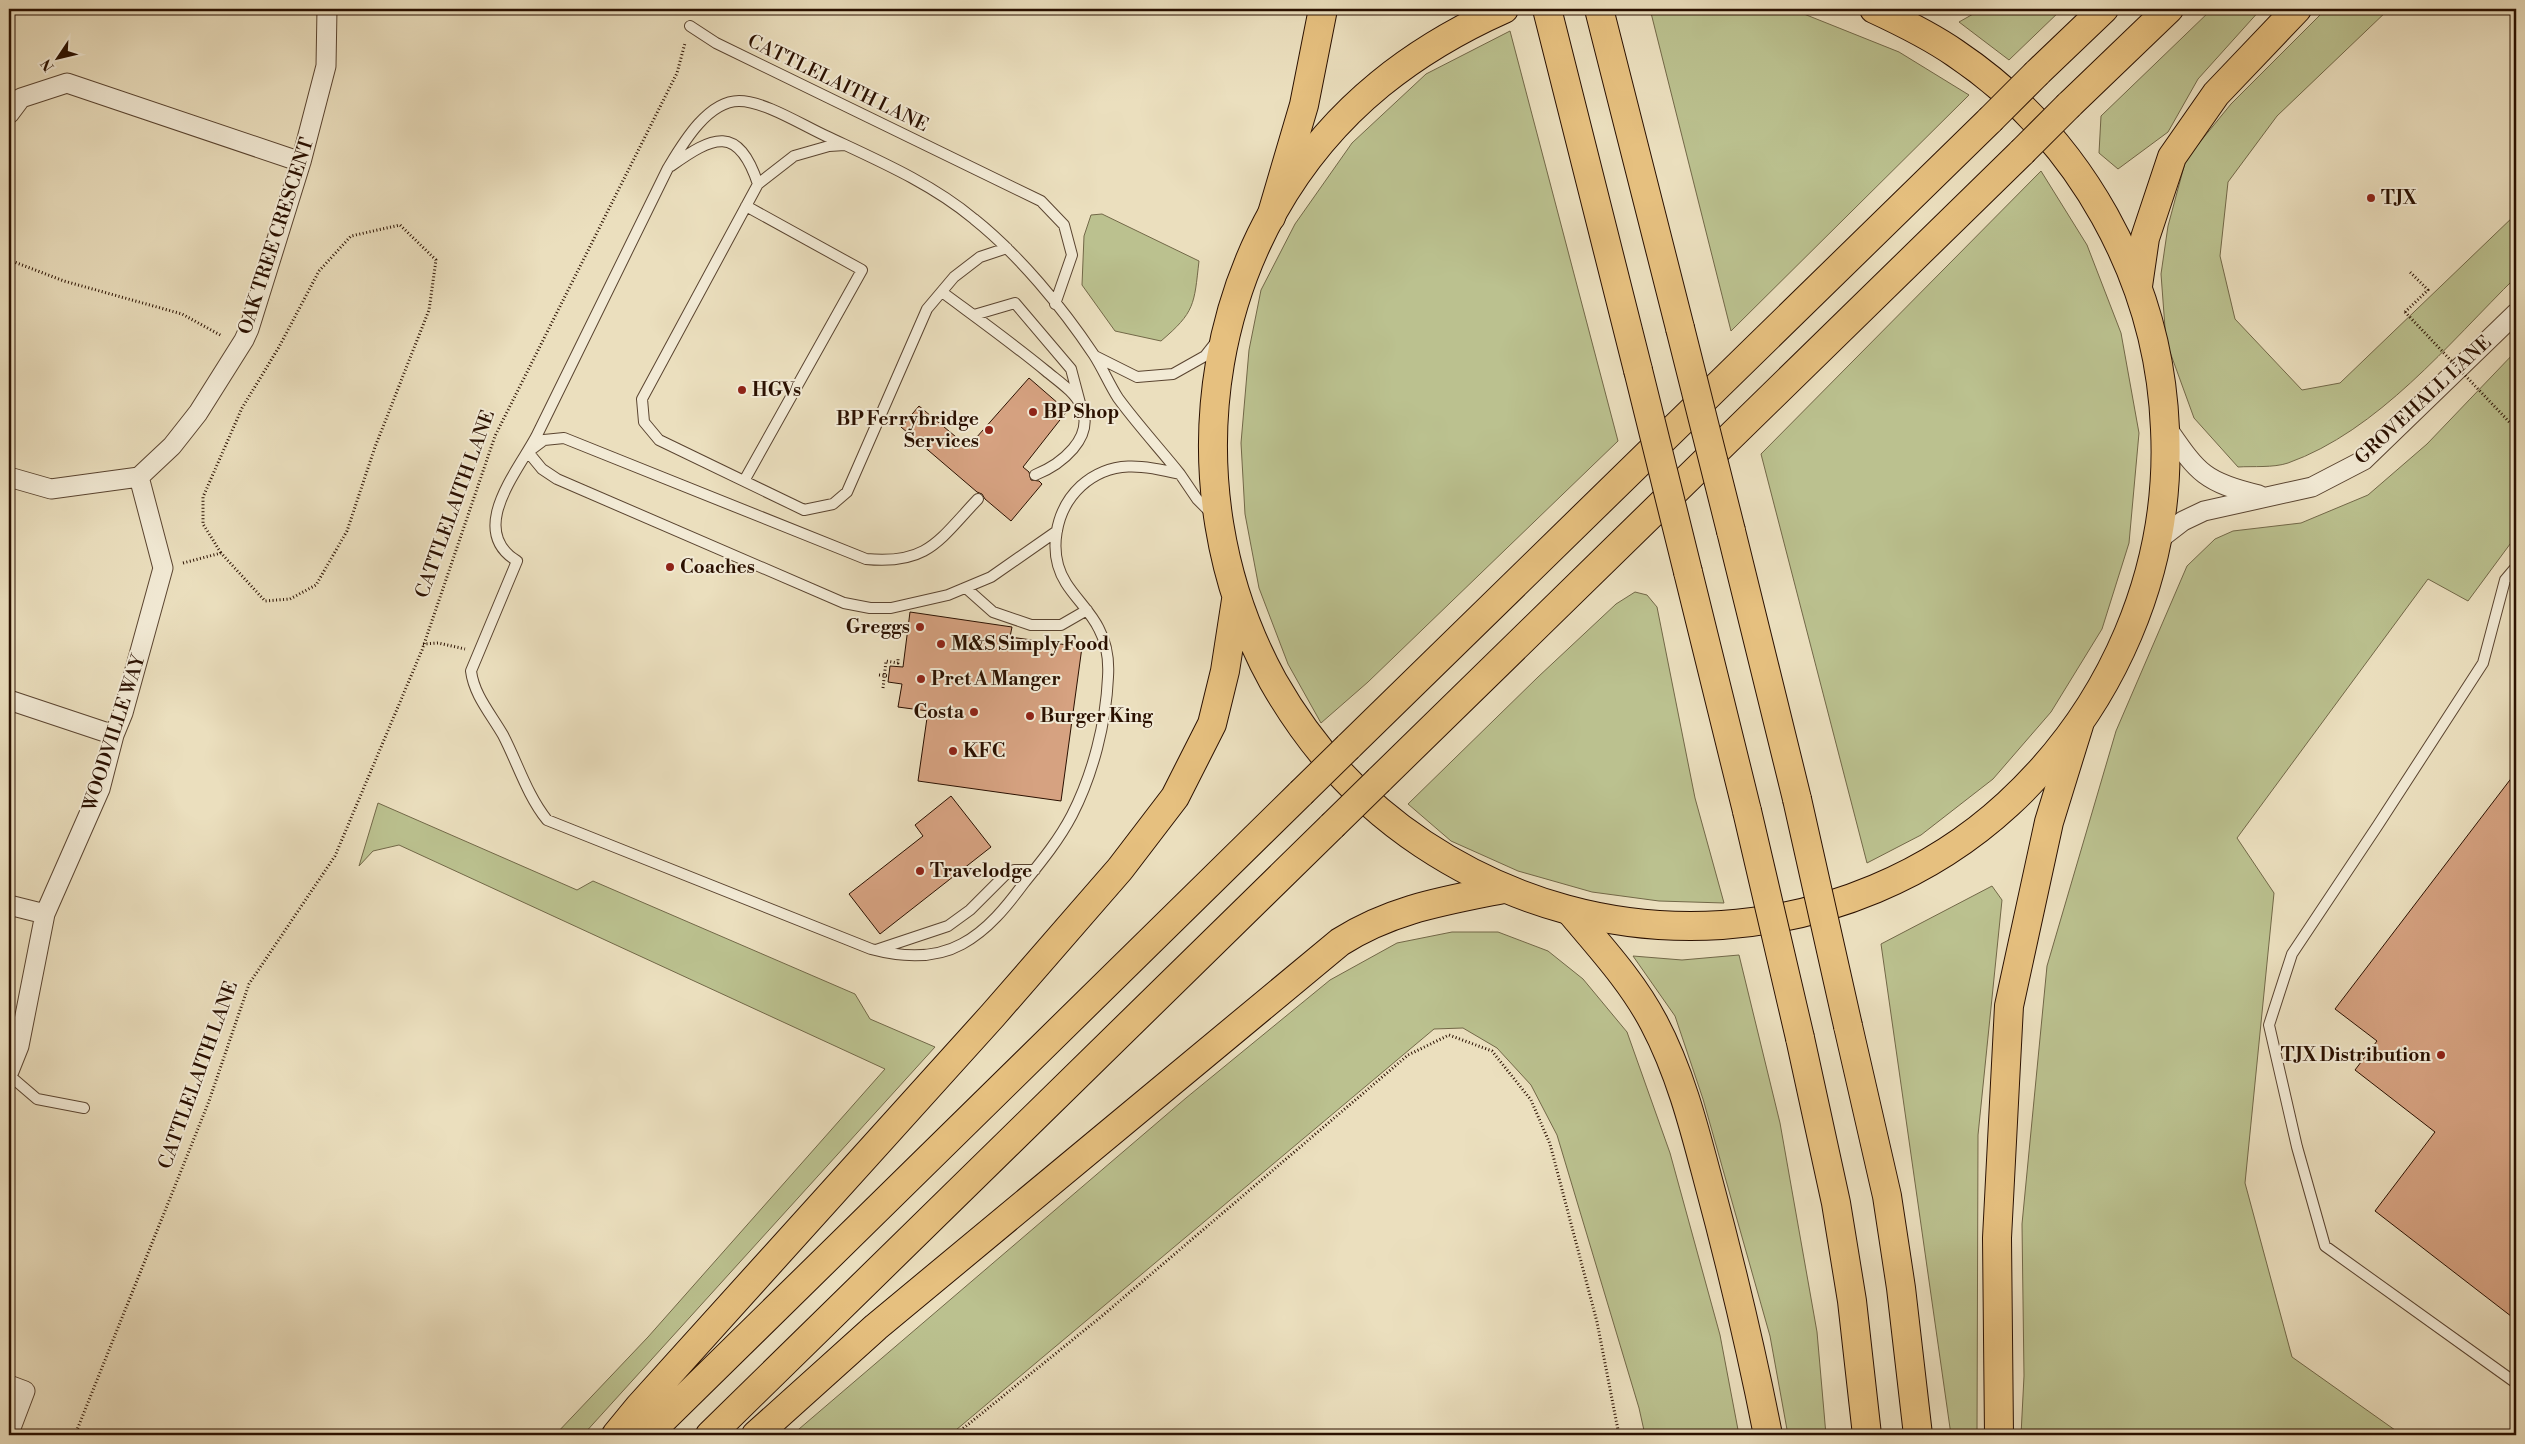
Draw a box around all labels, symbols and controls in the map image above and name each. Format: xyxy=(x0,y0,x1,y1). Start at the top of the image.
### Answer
street label: CATTLELAITH LANE xyxy=(744,29,932,137)
north arrow xyxy=(32,32,82,82)
text: N xyxy=(38,55,59,75)
street label: OAK TREE CRESCENT xyxy=(233,135,319,337)
place label: TJX xyxy=(2381,186,2417,210)
marker: TJX xyxy=(2365,192,2377,204)
street label: GROVEHALL LANE xyxy=(2350,330,2496,470)
place label: HGVs xyxy=(752,378,801,402)
marker: HGVs xyxy=(736,384,748,396)
place label: BP Shop xyxy=(1043,400,1119,424)
marker: BP Shop xyxy=(1027,406,1039,418)
street label: CATTLELAITH LANE xyxy=(410,407,500,601)
place label: BP Ferrybridge Services xyxy=(836,407,979,453)
marker: BP Ferrybridge Services xyxy=(983,424,995,436)
place label: Coaches xyxy=(680,555,755,579)
marker: Coaches xyxy=(664,561,676,573)
place label: Greggs xyxy=(846,615,910,639)
marker: Greggs xyxy=(914,621,926,633)
place label: M&S Simply Food xyxy=(951,632,1109,656)
marker: M&S Simply Food xyxy=(935,638,947,650)
street label: WOODVILLE WAY xyxy=(77,650,151,815)
place label: Pret A Manger xyxy=(931,667,1061,691)
marker: Pret A Manger xyxy=(915,673,927,685)
place label: Costa xyxy=(913,700,965,724)
place label: Burger King xyxy=(1040,704,1154,728)
marker: Costa xyxy=(968,706,980,718)
marker: Burger King xyxy=(1024,710,1036,722)
place label: KFC xyxy=(963,739,1005,763)
marker: KFC xyxy=(947,745,959,757)
place label: Travelodge xyxy=(930,859,1032,883)
marker: Travelodge xyxy=(914,865,926,877)
street label: CATTLELAITH LANE xyxy=(153,978,243,1172)
place label: TJX Distribution xyxy=(2281,1043,2431,1067)
marker: TJX Distribution xyxy=(2435,1049,2447,1061)

